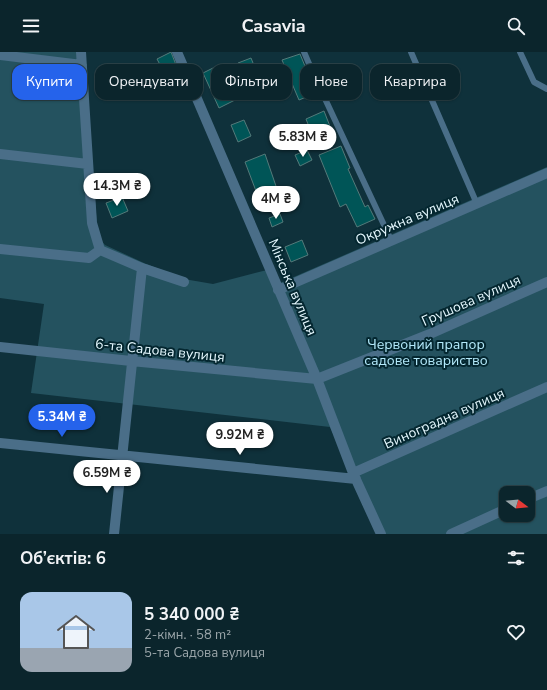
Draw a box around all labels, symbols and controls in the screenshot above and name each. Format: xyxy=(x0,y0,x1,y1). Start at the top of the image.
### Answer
text: Casavia xyxy=(241,14,306,38)
icon: menu xyxy=(20,15,42,37)
icon: search xyxy=(505,15,527,37)
chip: Купити xyxy=(12,64,87,100)
chip: Орендувати xyxy=(95,64,203,100)
chip: Фільтри xyxy=(211,64,292,100)
chip: Нове xyxy=(300,64,362,100)
chip: Квартира xyxy=(370,64,460,100)
pin: 5.83M ₴ xyxy=(266,124,340,158)
text: 5.83M ₴ xyxy=(278,128,328,146)
pin: 14.3M ₴ xyxy=(80,173,154,207)
text: 14.3M ₴ xyxy=(92,177,142,195)
pin: 4M ₴ xyxy=(252,186,300,220)
street label: Окружна вулиця xyxy=(353,189,462,250)
text: 4M ₴ xyxy=(261,190,291,208)
street label: Мінська вулиця xyxy=(264,236,321,338)
street label: Грушова вулиця xyxy=(419,270,524,331)
street label: 6-та Садова вулиця xyxy=(94,334,226,367)
park label: Червоний прапор садове товариство xyxy=(364,335,488,370)
street label: Виноградна вулиця xyxy=(381,383,507,454)
pin: 5.34M ₴ xyxy=(25,404,99,438)
text: 5.34M ₴ xyxy=(37,408,87,426)
pin: 9.92M ₴ xyxy=(203,422,277,456)
text: 9.92M ₴ xyxy=(215,426,265,444)
pin: 6.59M ₴ xyxy=(70,460,144,494)
text: 6.59M ₴ xyxy=(82,464,132,482)
north arrow xyxy=(499,486,535,522)
map controls xyxy=(499,486,535,522)
text: Об’єктів: 6 xyxy=(20,547,106,570)
icon: filters xyxy=(505,547,527,569)
text: 5 340 000 ₴ xyxy=(144,603,239,626)
icon: home xyxy=(52,608,100,656)
icon: heart xyxy=(505,621,527,643)
text: 2-кімн. · 58 m² xyxy=(144,626,231,644)
text: 5-та Садова вулиця xyxy=(144,644,265,662)

